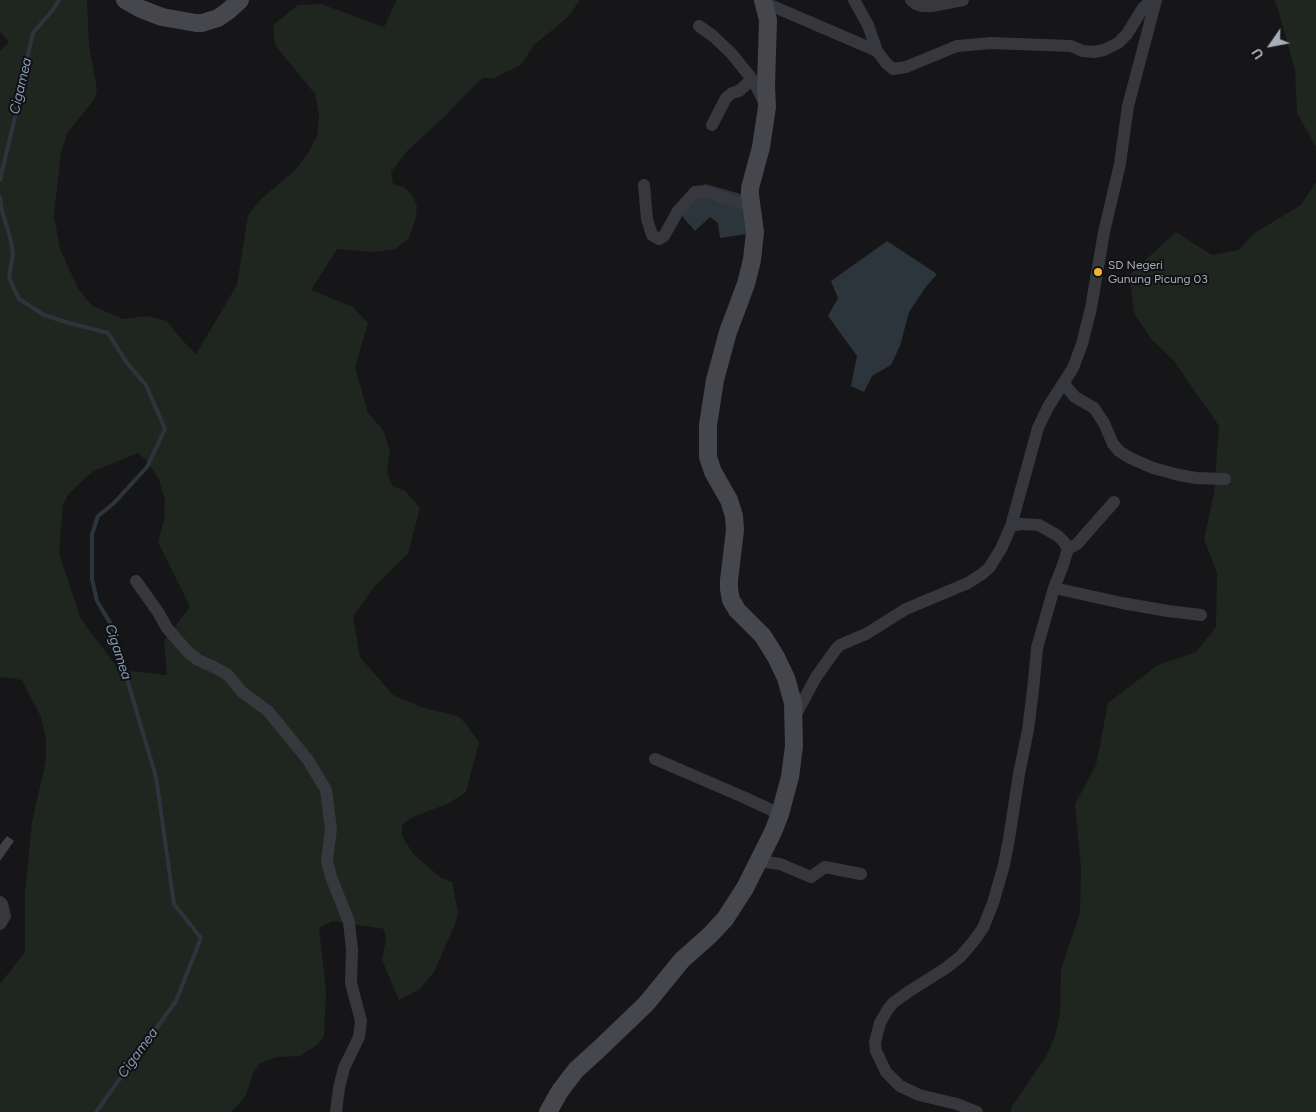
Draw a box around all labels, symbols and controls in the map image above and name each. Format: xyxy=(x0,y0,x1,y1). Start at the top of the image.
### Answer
north arrow xyxy=(1246,20,1296,70)
text: U xyxy=(1248,45,1268,62)
water label: Cigamea xyxy=(6,56,36,116)
place label: SD Negeri Gunung Picung 03 xyxy=(1108,258,1208,286)
marker: SD Negeri Gunung Picung 03 xyxy=(1092,266,1104,278)
water label: Cigamea xyxy=(101,622,135,682)
water label: Cigamea xyxy=(114,1025,162,1081)

